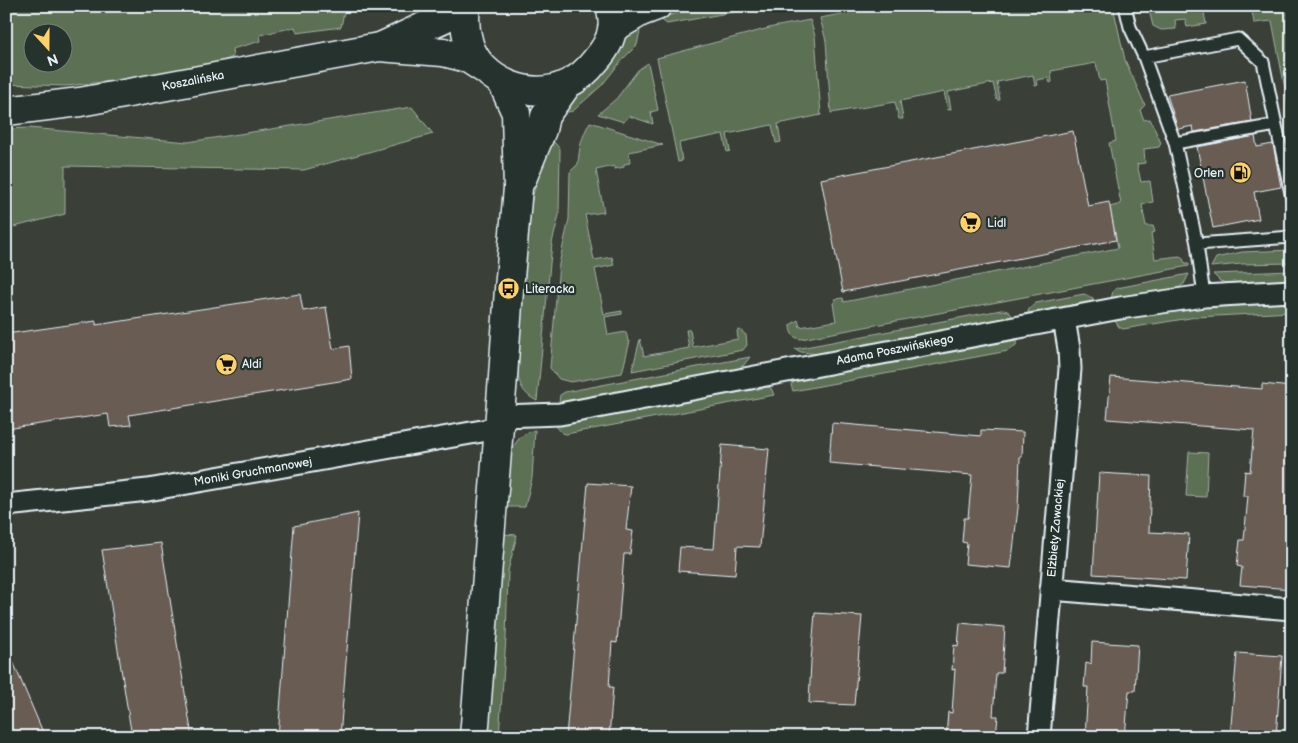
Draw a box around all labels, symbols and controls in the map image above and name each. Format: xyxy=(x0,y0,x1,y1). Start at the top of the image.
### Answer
north arrow xyxy=(22,22,72,72)
text: N xyxy=(45,50,60,69)
street label: Koszalińska xyxy=(161,68,226,94)
fuel station icon: Orlen xyxy=(1228,161,1252,185)
place label: Orlen xyxy=(1194,166,1224,181)
supermarket icon: Lidl xyxy=(959,211,983,235)
place label: Lidl xyxy=(987,216,1006,231)
bus stop icon: Literacka xyxy=(497,277,521,301)
place label: Literacka xyxy=(525,282,575,297)
street label: Adama Poszwińskiego xyxy=(835,331,955,369)
supermarket icon: Aldi xyxy=(214,352,238,376)
place label: Aldi xyxy=(242,357,262,372)
street label: Moniki Gruchmanowej xyxy=(193,454,313,490)
street label: Elżbiety Zawackiej xyxy=(1044,478,1068,578)

